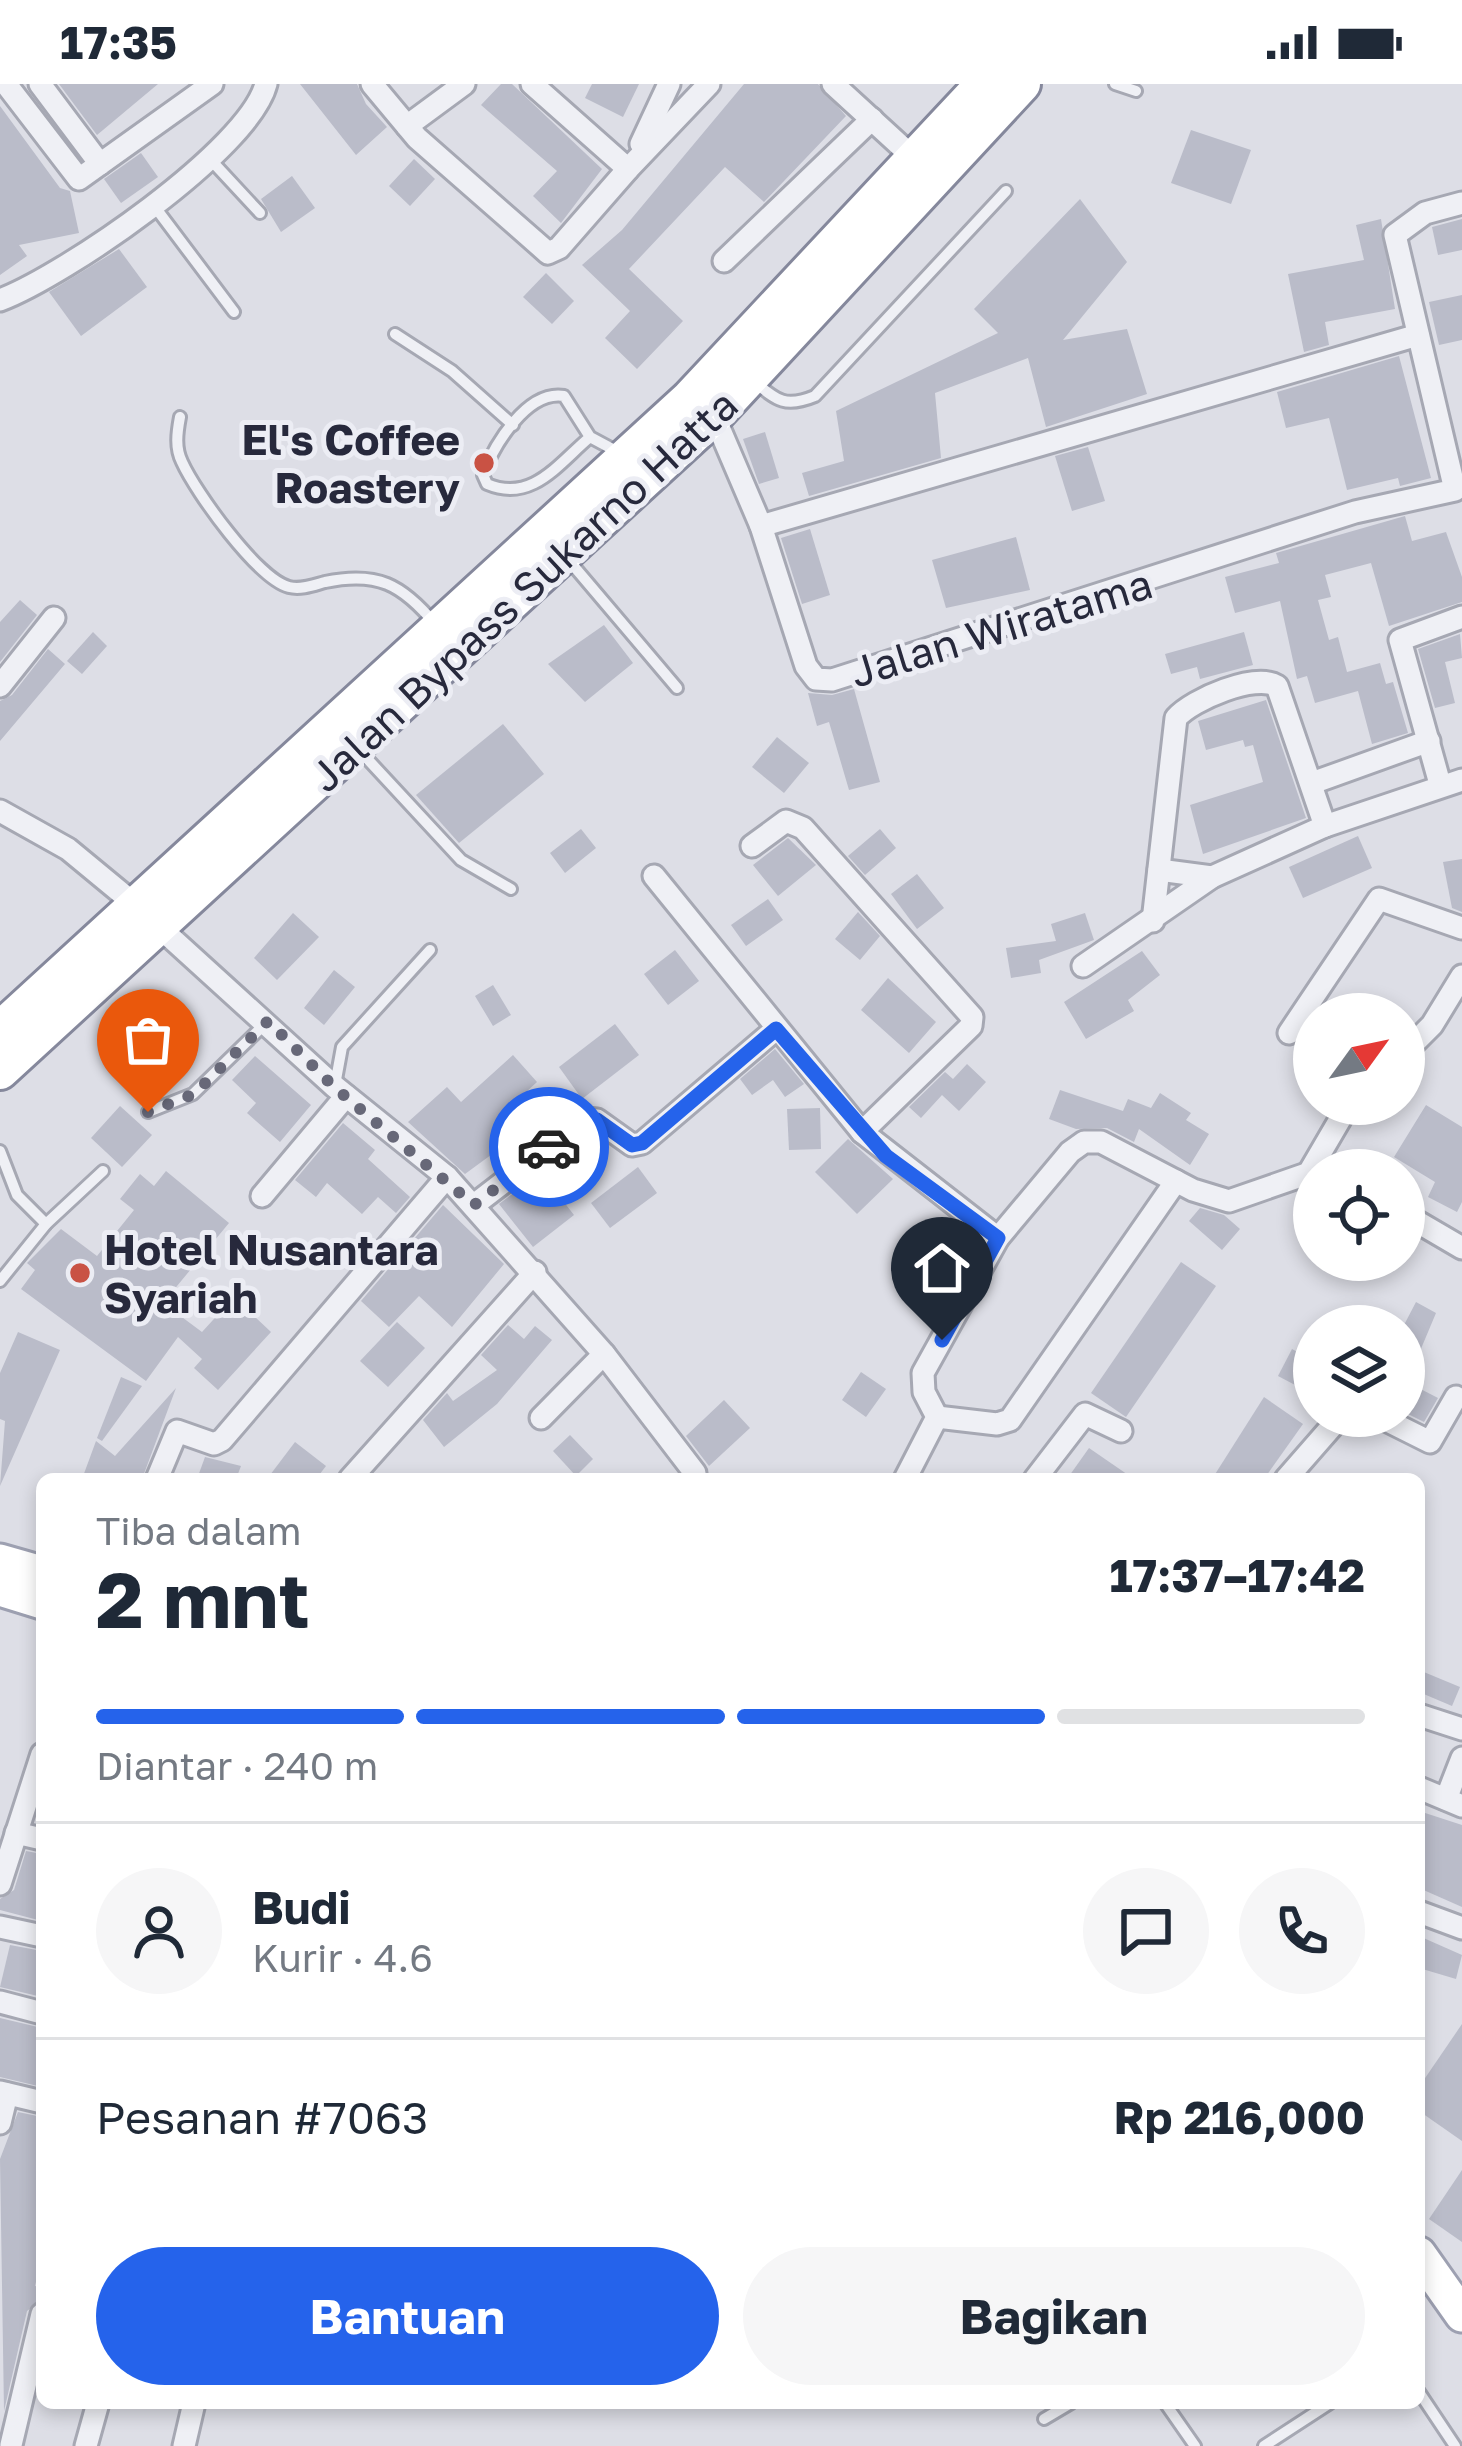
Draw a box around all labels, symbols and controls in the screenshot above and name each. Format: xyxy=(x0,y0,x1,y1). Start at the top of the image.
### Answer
text: 17:35 xyxy=(60,15,177,69)
street label: Jalan Bypass Sukarno Hatta xyxy=(299,379,747,801)
place label: El's Coffee Roastery xyxy=(241,414,460,512)
marker: El's Coffee Roastery xyxy=(471,450,497,476)
street label: Jalan Wiratama xyxy=(844,557,1158,697)
pin xyxy=(97,989,199,1112)
north arrow xyxy=(1293,993,1425,1125)
map controls xyxy=(1293,993,1425,1437)
icon: bag xyxy=(115,1007,181,1073)
courier xyxy=(489,1087,609,1207)
icon: car xyxy=(516,1114,582,1180)
button: locate xyxy=(1293,1149,1425,1281)
pin xyxy=(891,1217,993,1340)
place label: Hotel Nusantara Syariah xyxy=(104,1224,439,1322)
icon: home xyxy=(909,1235,975,1301)
marker: Hotel Nusantara Syariah xyxy=(67,1260,93,1286)
button: layers xyxy=(1293,1305,1425,1437)
text: Tiba dalam xyxy=(96,1507,301,1554)
text: 17:37–17:42 xyxy=(1109,1548,1365,1602)
text: 2 mnt xyxy=(96,1552,310,1645)
text: Diantar · 240 m xyxy=(96,1742,378,1789)
button: person xyxy=(96,1868,222,1994)
button: chat xyxy=(1083,1868,1209,1994)
button: phone xyxy=(1239,1868,1365,1994)
text: Budi xyxy=(252,1880,351,1934)
text: Kurir · 4.6 xyxy=(252,1934,433,1981)
text: Pesanan #7063 xyxy=(96,2090,428,2144)
text: Rp 216,000 xyxy=(1113,2090,1365,2144)
button: Bantuan xyxy=(96,2247,719,2385)
button: Bagikan xyxy=(743,2247,1365,2385)

